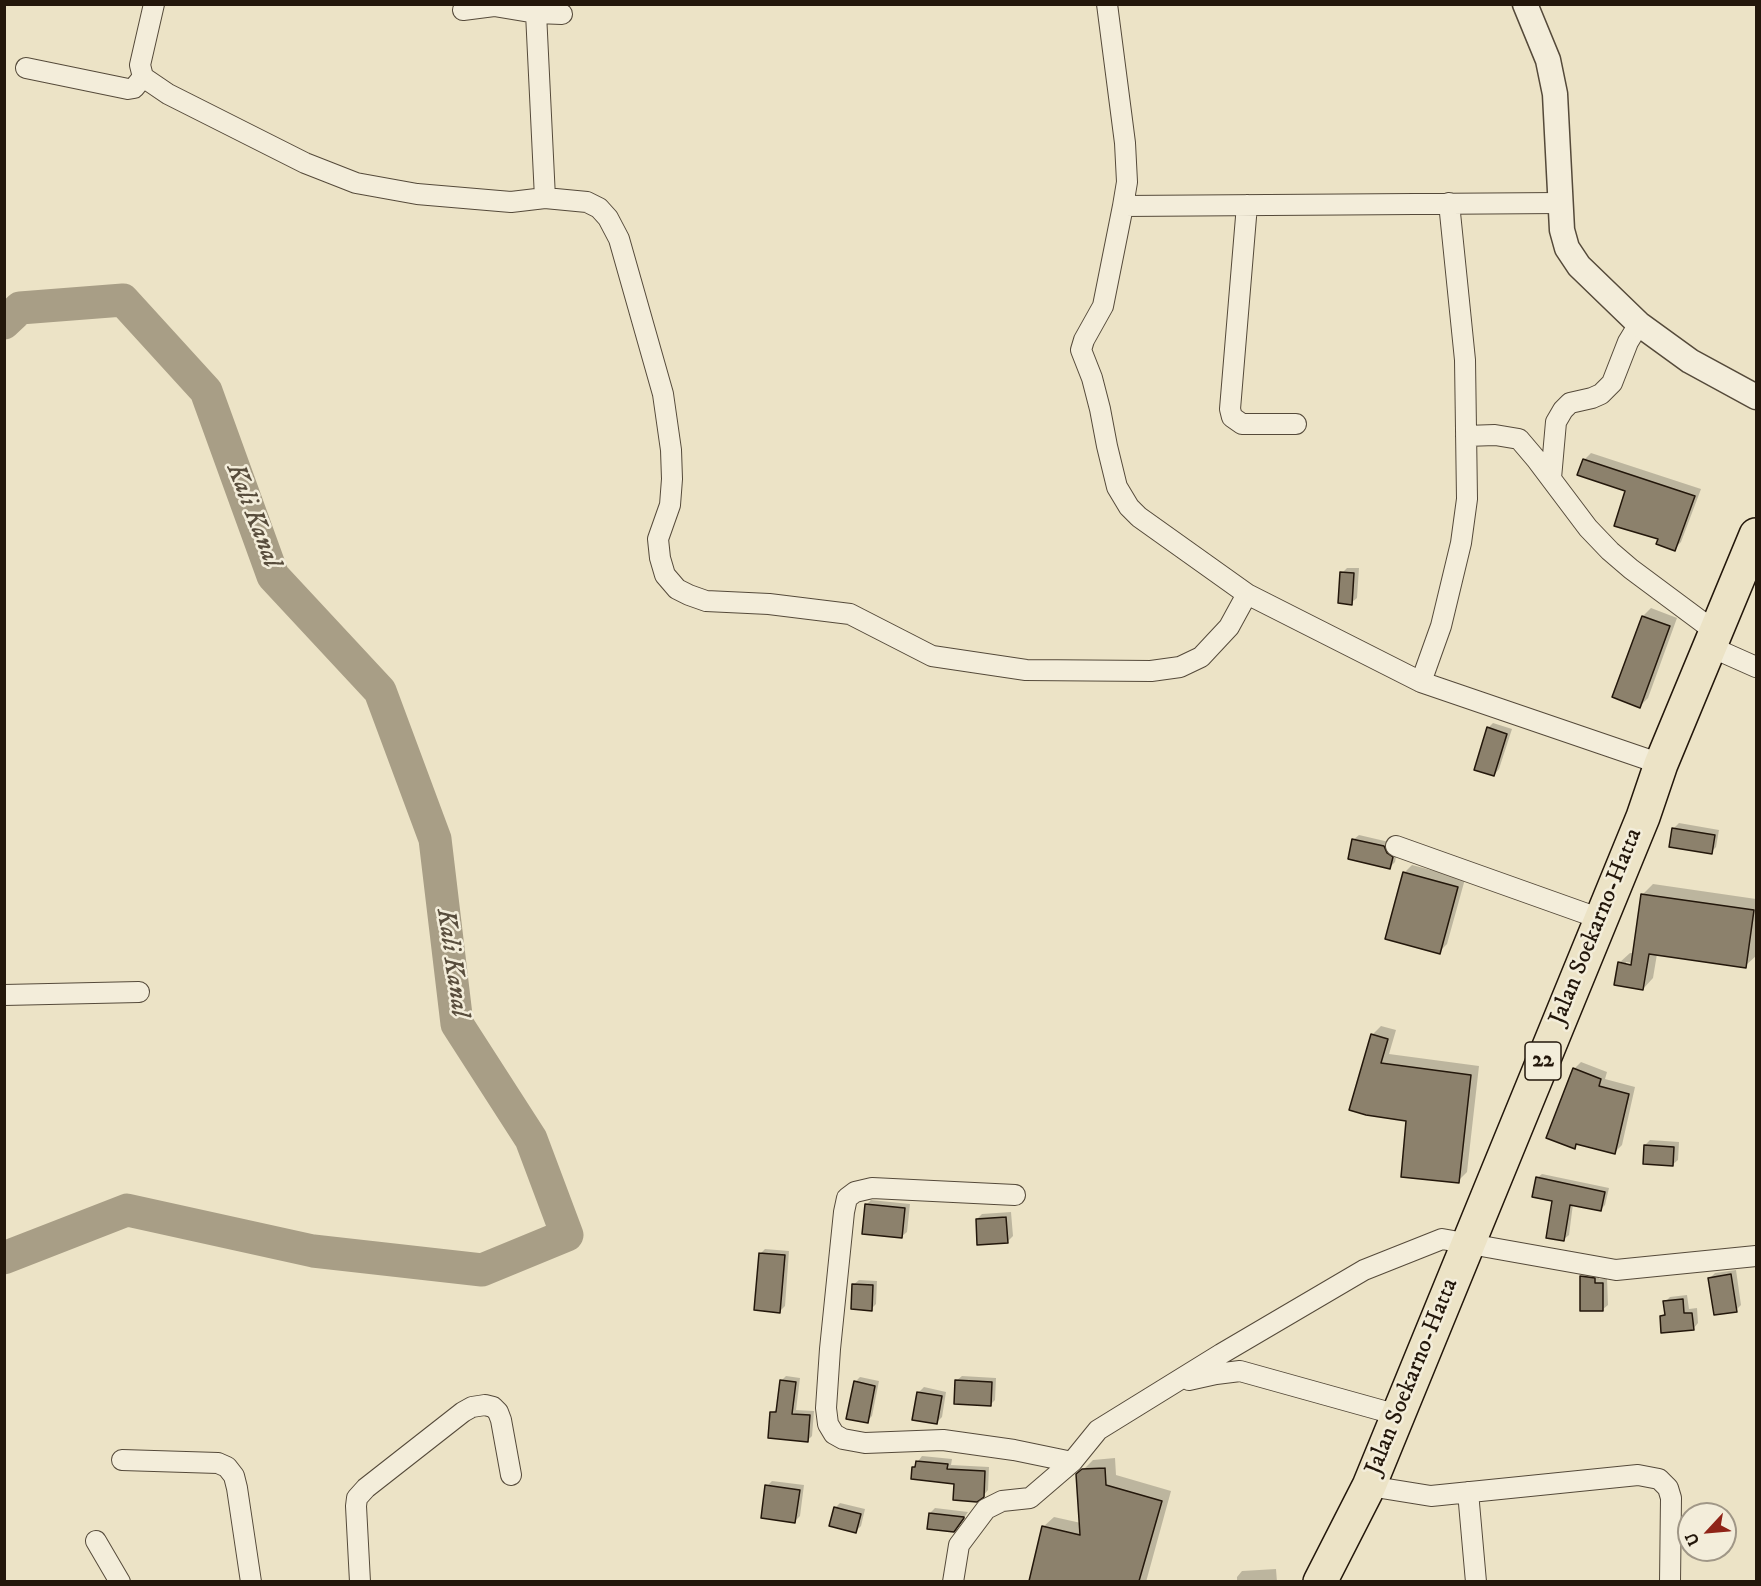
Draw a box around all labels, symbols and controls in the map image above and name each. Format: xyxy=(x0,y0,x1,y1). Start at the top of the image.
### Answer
water label: Kali Kanal xyxy=(218,460,286,572)
street label: Jalan Soekarno-Hatta xyxy=(1544,825,1650,1029)
water label: Kali Kanal xyxy=(428,907,474,1019)
road number: 22 xyxy=(1525,1042,1561,1080)
street label: Jalan Soekarno-Hatta xyxy=(1360,1275,1466,1479)
north arrow xyxy=(1677,1502,1737,1562)
text: U xyxy=(1681,1529,1704,1549)

